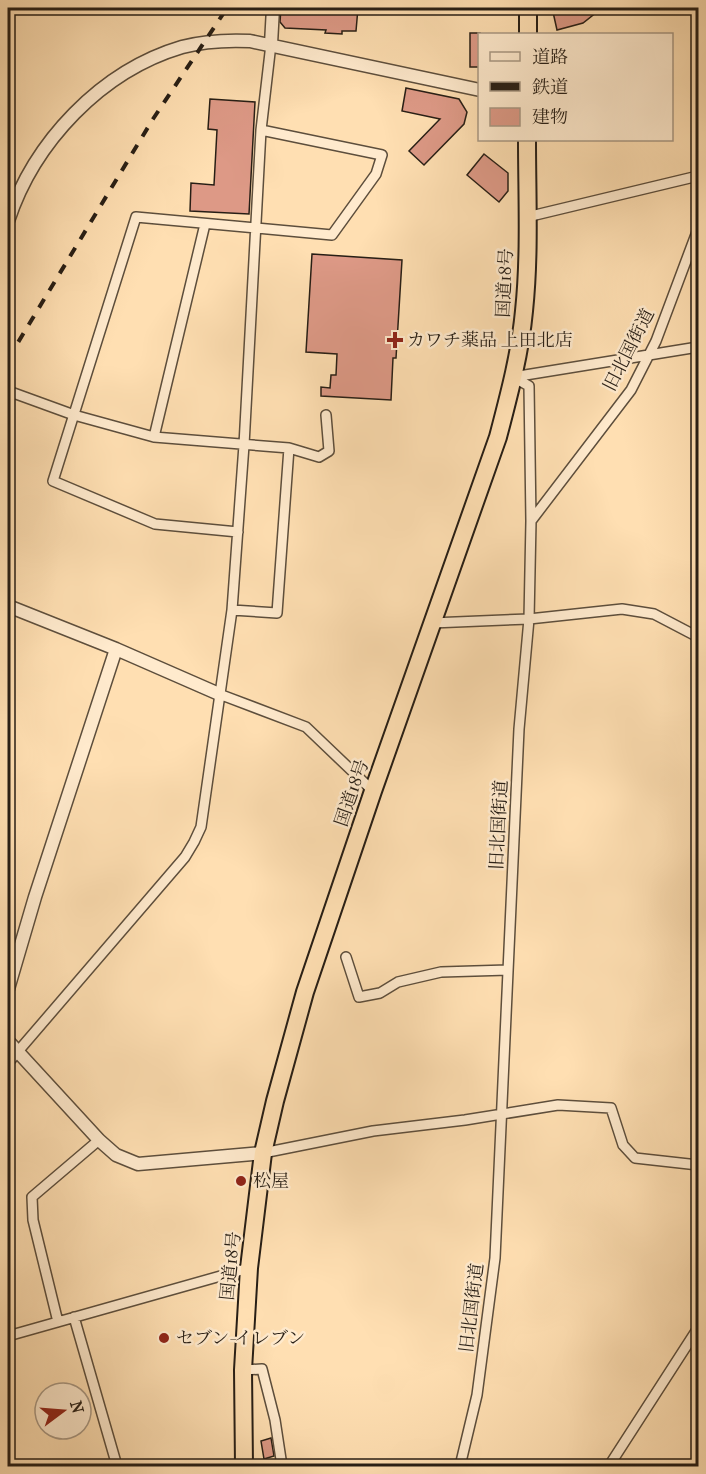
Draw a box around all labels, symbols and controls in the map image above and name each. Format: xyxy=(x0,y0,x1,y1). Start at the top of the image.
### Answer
legend xyxy=(478,33,673,141)
text: 道路 xyxy=(532,47,568,68)
text: 鉄道 xyxy=(532,77,568,98)
text: 建物 xyxy=(532,107,568,128)
street label: 国道18号 xyxy=(493,248,517,318)
street label: 旧北国街道 xyxy=(599,305,659,395)
place label: カワチ薬品 上田北店 xyxy=(407,330,573,351)
marker: カワチ薬品 上田北店 xyxy=(388,333,402,347)
street label: 国道18号 xyxy=(331,757,373,829)
street label: 旧北国街道 xyxy=(486,780,512,870)
place label: 松屋 xyxy=(253,1171,289,1192)
marker: 松屋 xyxy=(234,1174,248,1188)
street label: 国道18号 xyxy=(217,1230,245,1302)
street label: 旧北国街道 xyxy=(456,1262,488,1354)
place label: セブン-イレブン xyxy=(176,1328,305,1349)
marker: セブン-イレブン xyxy=(157,1331,171,1345)
north arrow xyxy=(33,1381,93,1441)
text: N xyxy=(66,1399,88,1416)

